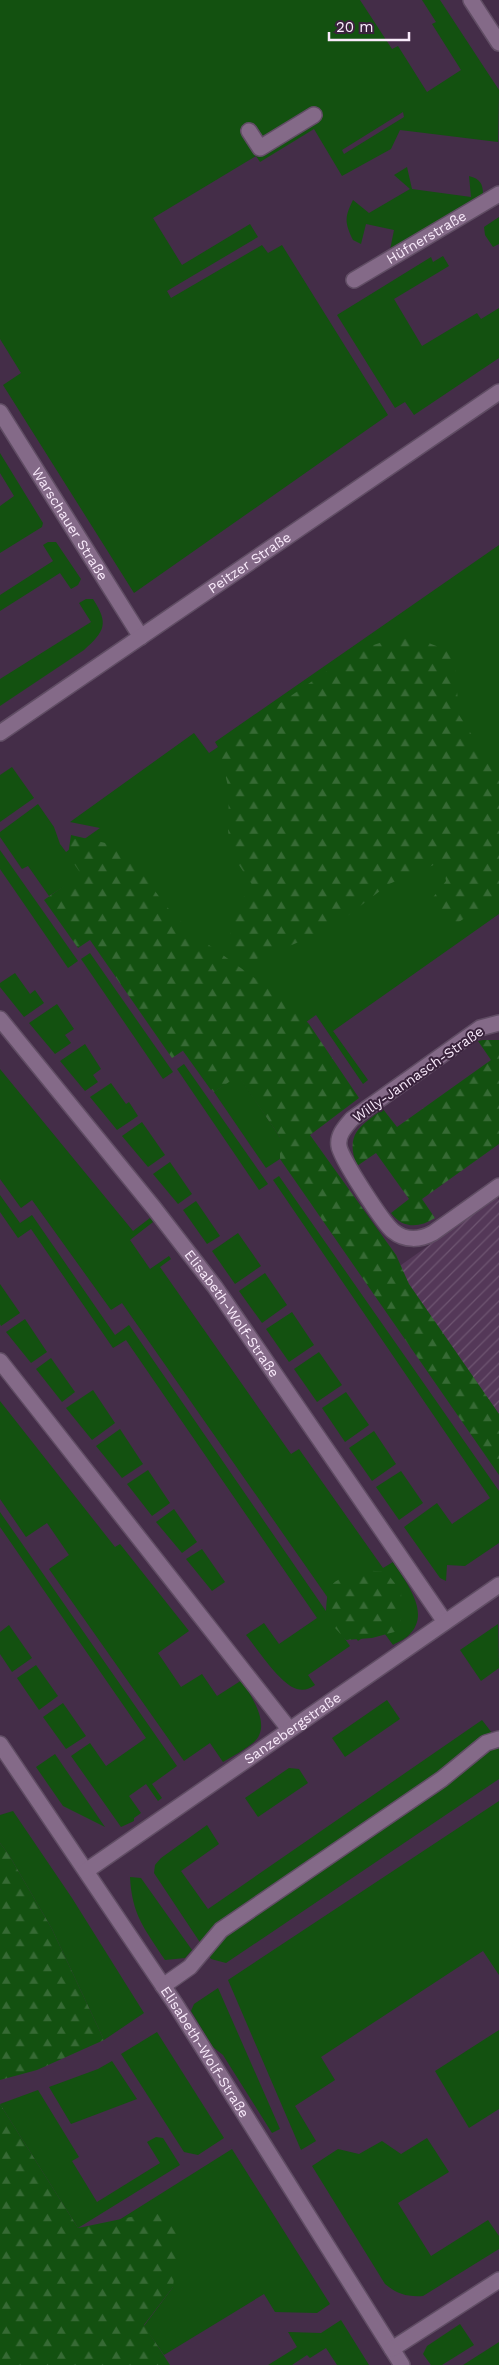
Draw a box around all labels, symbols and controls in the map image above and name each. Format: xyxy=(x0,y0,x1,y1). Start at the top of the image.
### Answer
scale bar xyxy=(329,10,409,42)
text: 20 m xyxy=(336,18,374,36)
street label: Hüfnerstraße xyxy=(383,207,469,267)
street label: Warschauer Straße xyxy=(29,465,111,583)
street label: Peitzer Straße xyxy=(205,529,294,597)
street label: Willy-Jannasch-Straße xyxy=(350,1023,486,1125)
street label: Elisabeth-Wolf-Straße xyxy=(181,1247,282,1380)
street label: Sanzebergstraße xyxy=(241,1689,344,1767)
street label: Elisabeth-Wolf-Straße xyxy=(158,1983,253,2121)

